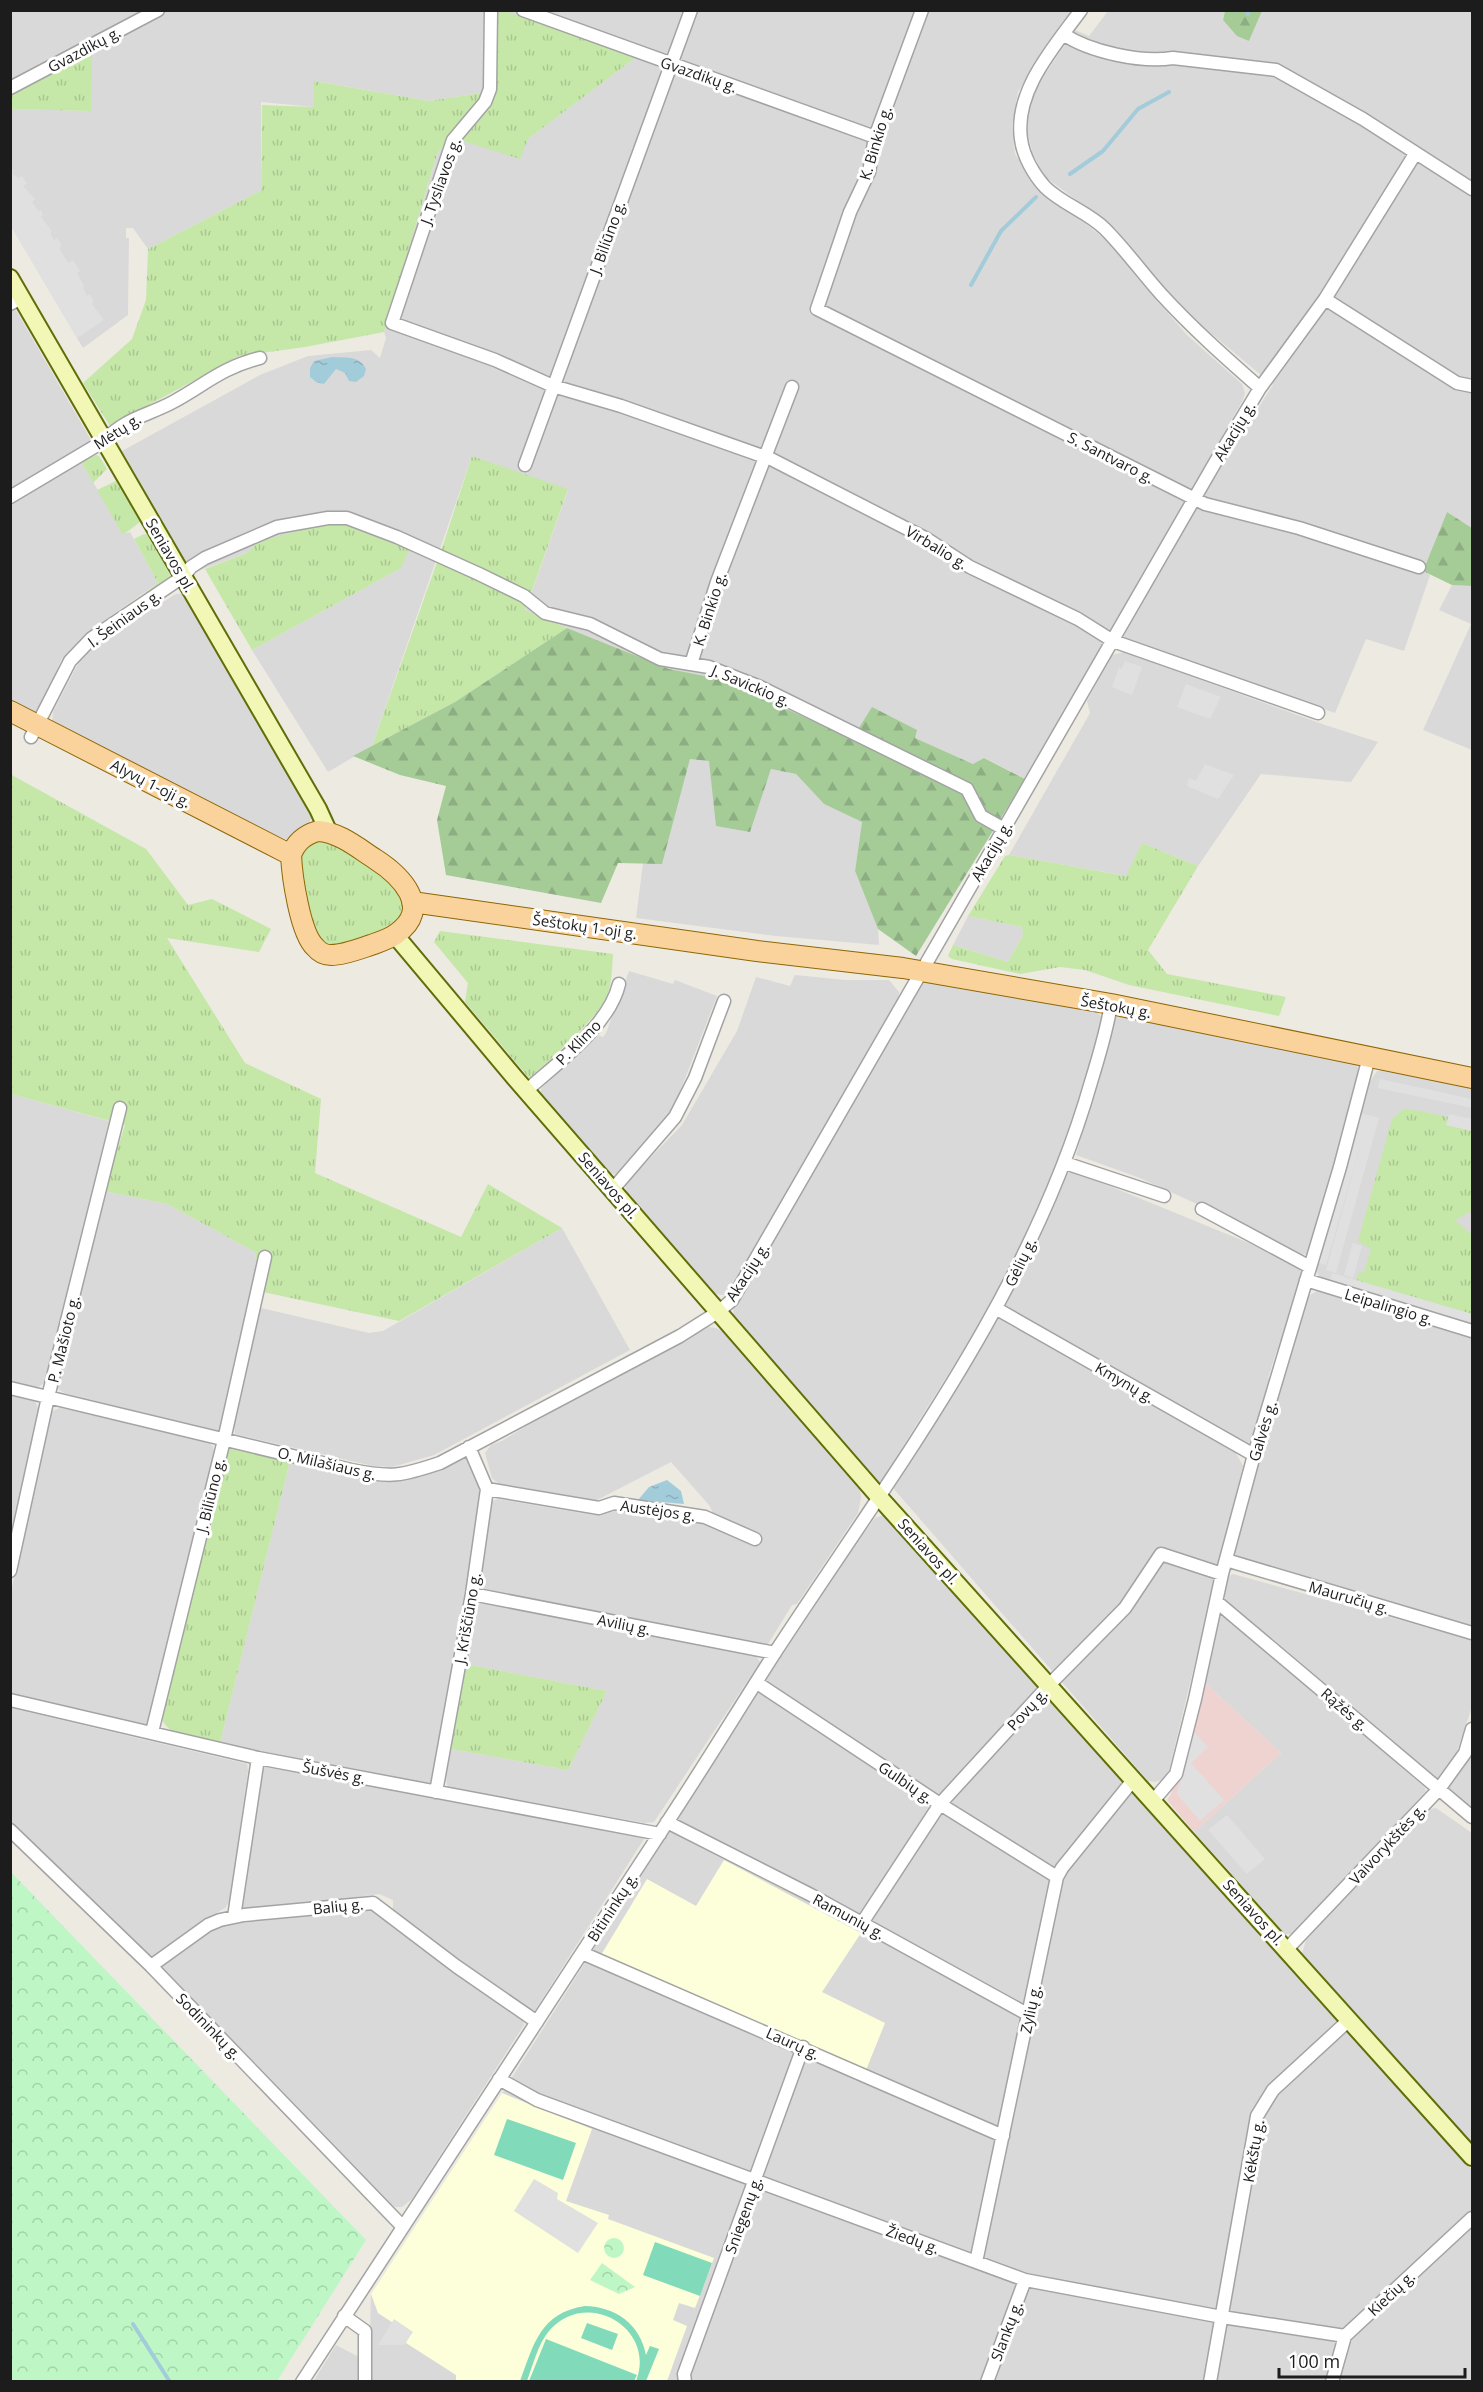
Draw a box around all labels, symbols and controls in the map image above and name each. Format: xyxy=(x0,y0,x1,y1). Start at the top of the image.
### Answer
street label: Gvazdikų g. xyxy=(44,21,124,77)
street label: Gvazdikų g. xyxy=(658,52,740,96)
street label: K. Binkio g. xyxy=(854,104,896,182)
street label: J. Tysliavos g. xyxy=(414,135,465,229)
street label: J. Biliūno g. xyxy=(584,198,629,278)
street label: Akacijų g. xyxy=(1209,398,1259,464)
street label: Mėtų g. xyxy=(90,408,144,454)
street label: S. Santvaro g. xyxy=(1065,427,1157,487)
street label: Seniavos pl. xyxy=(142,514,200,596)
street label: Virbalio g. xyxy=(902,521,972,573)
street label: K. Binkio g. xyxy=(688,570,730,648)
street label: I. Šeiniaus g. xyxy=(83,585,165,651)
street label: J. Savickio g. xyxy=(707,659,793,711)
street label: Alyvų 1-oji g. xyxy=(108,754,194,812)
street label: Akacijų g. xyxy=(966,818,1016,884)
street label: Šeštokų 1-oji g. xyxy=(532,909,638,943)
street label: Šeštokų g. xyxy=(1079,990,1153,1022)
street label: P. Klimo xyxy=(551,1015,605,1069)
street label: Seniavos pl. xyxy=(574,1147,644,1223)
street label: Gėlių g. xyxy=(1000,1234,1040,1290)
street label: Akacijų g. xyxy=(721,1239,773,1305)
street label: Leipalingio g. xyxy=(1342,1283,1436,1329)
street label: P. Mašioto g. xyxy=(43,1293,83,1385)
street label: Kmynų g. xyxy=(1092,1357,1158,1407)
street label: Galvės g. xyxy=(1243,1398,1281,1464)
street label: O. Milašiaus g. xyxy=(276,1442,378,1484)
street label: J. Biliūno g. xyxy=(191,1456,229,1536)
street label: Austėjos g. xyxy=(619,1495,697,1525)
street label: Seniavos pl. xyxy=(894,1514,964,1588)
street label: J. Kriščiūno g. xyxy=(449,1571,485,1667)
street label: Mauručių g. xyxy=(1307,1576,1391,1618)
street label: Avilių g. xyxy=(596,1609,652,1639)
street label: Rąžės g. xyxy=(1317,1683,1373,1735)
street label: Povų g. xyxy=(1002,1684,1052,1734)
street label: Šušvės g. xyxy=(301,1756,367,1788)
street label: Gulbių g. xyxy=(875,1756,937,1808)
street label: Vaivorykštės g. xyxy=(1345,1799,1429,1889)
street label: Bitininkų g. xyxy=(582,1869,642,1945)
street label: Seniavos pl. xyxy=(1219,1875,1289,1949)
street label: Ramunių g. xyxy=(809,1889,889,1943)
street label: Balių g. xyxy=(312,1893,364,1919)
street label: Zylių g. xyxy=(1015,1983,1045,2035)
street label: Sodininkų g. xyxy=(172,1988,246,2064)
street label: Laurų g. xyxy=(763,2022,823,2064)
street label: Kėkštų g. xyxy=(1238,2118,1268,2184)
street label: Sniegenų g. xyxy=(720,2174,766,2256)
street label: Žiedų g. xyxy=(884,2220,942,2258)
street label: Kiečių g. xyxy=(1363,2266,1419,2320)
street label: Slankų g. xyxy=(985,2298,1027,2364)
scale bar xyxy=(1279,2341,1465,2379)
text: 100 m xyxy=(1288,2349,1340,2373)

